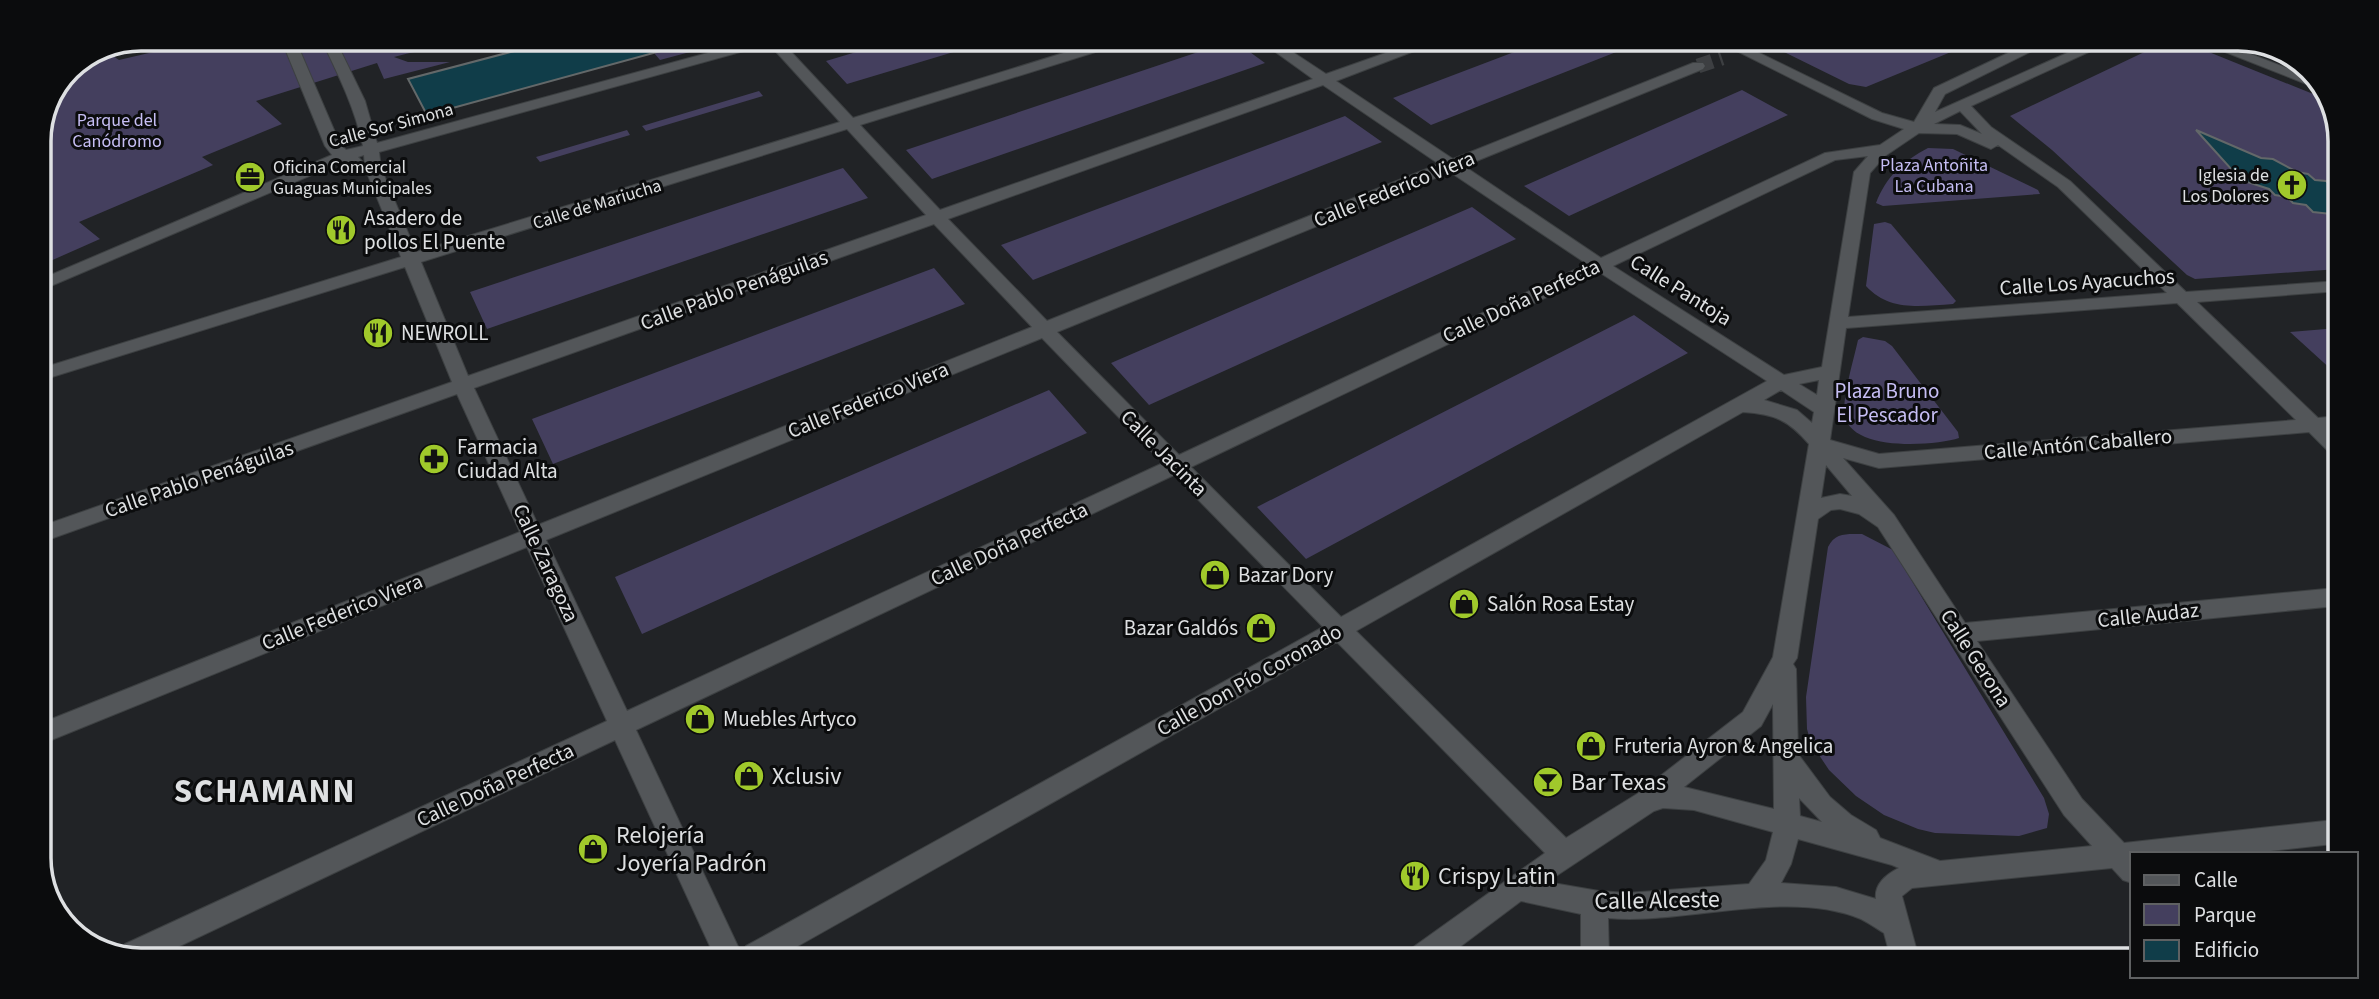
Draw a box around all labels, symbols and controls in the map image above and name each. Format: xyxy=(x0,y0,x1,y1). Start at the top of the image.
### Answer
street label: Calle Sor Simona xyxy=(326,97,456,154)
park label: Parque del Canódromo xyxy=(72,108,162,154)
street label: Calle Federico Viera xyxy=(1309,143,1479,235)
park label: Plaza Antoñita La Cubana xyxy=(1880,153,1988,199)
place label: Oficina Comercial Guaguas Municipales xyxy=(273,155,432,201)
office icon: Oficina Comercial Guaguas Municipales xyxy=(233,160,267,194)
place label: Iglesia de Los Dolores xyxy=(2182,163,2269,209)
church icon: Iglesia de Los Dolores xyxy=(2275,168,2309,202)
street label: Calle de Mariucha xyxy=(530,173,665,236)
place label: Asadero de pollos El Puente xyxy=(364,203,505,257)
restaurant icon: Asadero de pollos El Puente xyxy=(324,213,358,247)
street label: Calle Pablo Penáguilas xyxy=(636,242,832,338)
street label: Calle Pantoja xyxy=(1624,247,1738,333)
street label: Calle Doña Perfecta xyxy=(1437,251,1605,351)
street label: Calle Los Ayacuchos xyxy=(1998,261,2176,303)
restaurant icon: NEWROLL xyxy=(361,316,395,350)
place label: NEWROLL xyxy=(401,318,488,348)
street label: Calle Federico Viera xyxy=(783,354,953,446)
park label: Plaza Bruno El Pescador xyxy=(1835,376,1940,430)
street label: Calle Jacinta xyxy=(1114,403,1214,503)
street label: Calle Antón Caballero xyxy=(1983,421,2173,467)
place label: Farmacia Ciudad Alta xyxy=(457,432,558,486)
street label: Calle Pablo Penáguilas xyxy=(101,433,298,525)
pharmacy icon: Farmacia Ciudad Alta xyxy=(417,442,451,476)
street label: Calle Doña Perfecta xyxy=(925,494,1093,594)
street label: Calle Zaragoza xyxy=(505,499,587,627)
shop icon: Bazar Dory xyxy=(1198,558,1232,592)
place label: Bazar Dory xyxy=(1238,560,1334,590)
street label: Calle Federico Viera xyxy=(257,566,427,658)
shop icon: Salón Rosa Estay xyxy=(1447,587,1481,621)
place label: Salón Rosa Estay xyxy=(1487,589,1635,619)
street label: Calle Audaz xyxy=(2096,595,2200,635)
street label: Calle Gerona xyxy=(1933,603,2019,713)
shop icon: Bazar Galdós xyxy=(1244,611,1278,645)
place label: Bazar Galdós xyxy=(1124,613,1238,643)
street label: Calle Don Pío Coronado xyxy=(1151,617,1347,743)
shop icon: Muebles Artyco xyxy=(683,702,717,736)
place label: Muebles Artyco xyxy=(723,704,857,734)
shop icon: Fruteria Ayron & Angelica xyxy=(1574,729,1608,763)
place label: Fruteria Ayron & Angelica xyxy=(1614,731,1833,761)
street label: Calle Doña Perfecta xyxy=(411,735,579,835)
shop icon: Xclusiv xyxy=(732,759,766,793)
place label: Xclusiv xyxy=(772,759,841,794)
bar icon: Bar Texas xyxy=(1531,765,1565,799)
place label: Bar Texas xyxy=(1571,765,1666,800)
district label: SCHAMANN xyxy=(174,768,356,815)
place label: Relojería Joyería Padrón xyxy=(616,818,767,881)
shop icon: Relojería Joyería Padrón xyxy=(576,832,610,866)
legend xyxy=(2130,852,2358,978)
restaurant icon: Crispy Latin xyxy=(1398,859,1432,893)
place label: Crispy Latin xyxy=(1438,859,1556,894)
text: Calle xyxy=(2194,865,2238,895)
street label: Calle Alceste xyxy=(1594,882,1720,919)
text: Parque xyxy=(2194,900,2256,930)
text: Edificio xyxy=(2194,935,2259,965)

